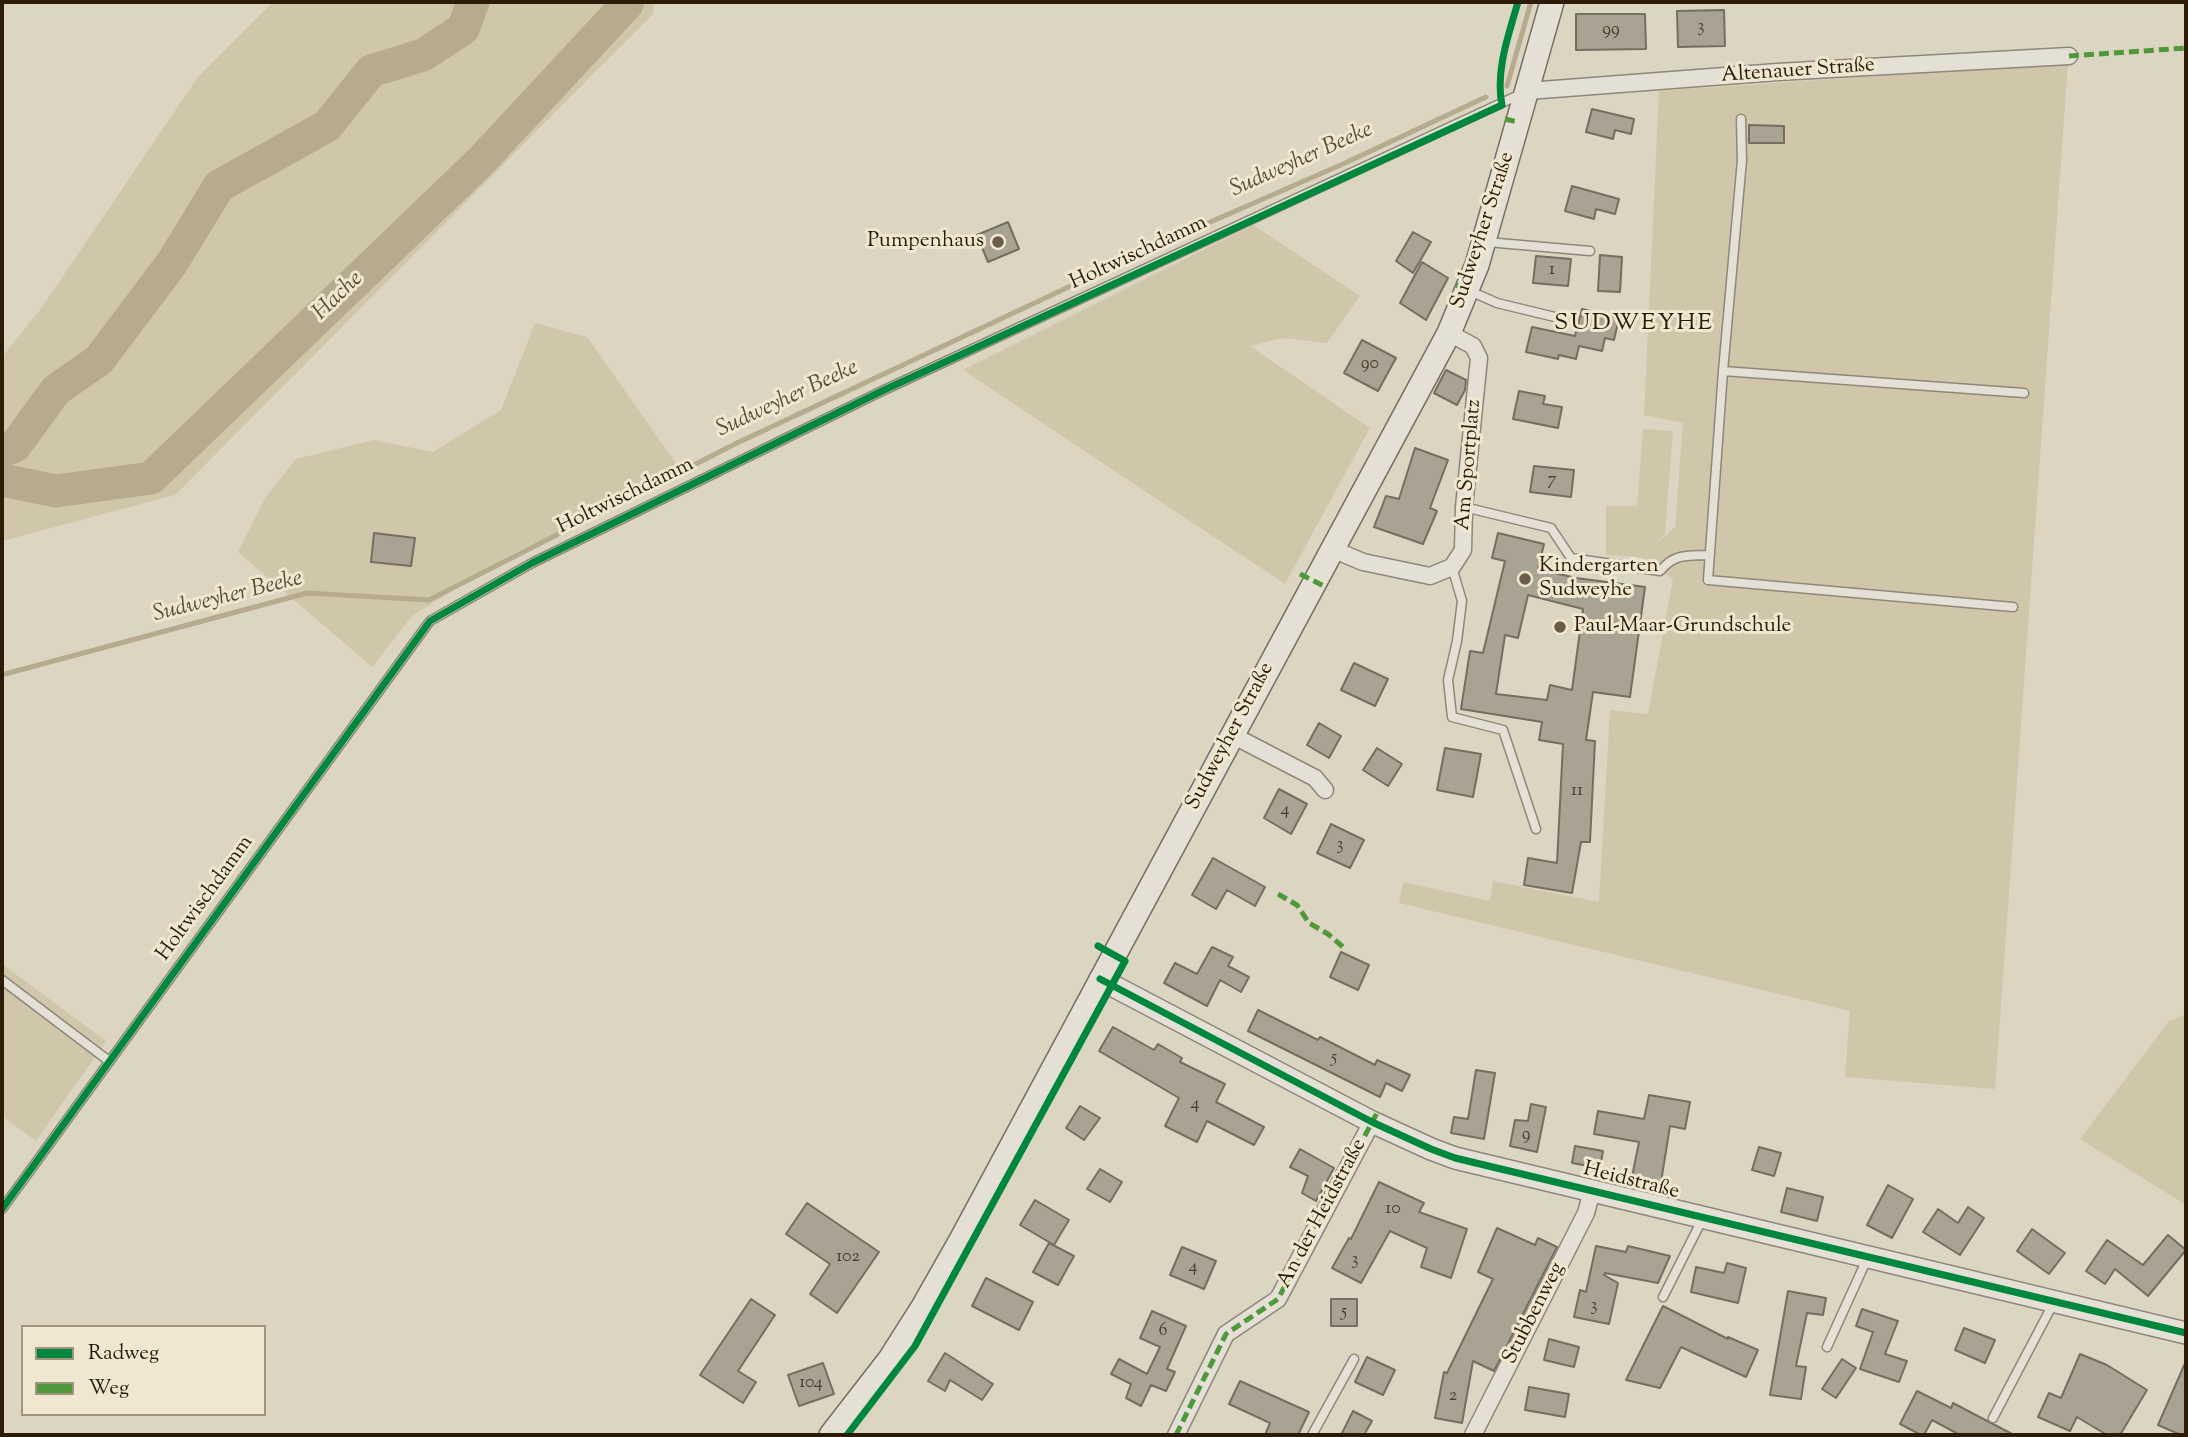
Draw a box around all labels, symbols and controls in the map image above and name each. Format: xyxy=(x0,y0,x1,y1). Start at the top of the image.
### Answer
house number: 3 xyxy=(1697,17,1705,39)
house number: 99 xyxy=(1602,20,1620,42)
street label: Altenauer Straße xyxy=(1720,54,1876,90)
water label: Sudweyher Beeke xyxy=(1227,117,1377,205)
street label: Sudweyher Straße xyxy=(1447,149,1521,313)
street label: Holtwischdamm xyxy=(1066,211,1212,297)
place label: Pumpenhaus xyxy=(867,229,984,255)
marker: Pumpenhaus xyxy=(990,234,1006,250)
house number: 1 xyxy=(1549,260,1555,282)
water label: Hache xyxy=(308,267,370,327)
district label: SUDWEYHE xyxy=(1555,311,1713,339)
house number: 90 xyxy=(1361,354,1379,376)
water label: Sudweyher Beeke xyxy=(713,355,863,445)
street label: Am Sportplatz xyxy=(1452,398,1488,532)
street label: Holtwischdamm xyxy=(554,453,698,541)
house number: 7 xyxy=(1547,470,1557,492)
place label: Kindergarten Sudweyhe xyxy=(1539,554,1659,604)
water label: Sudweyher Beeke xyxy=(150,566,306,630)
marker: Kindergarten Sudweyhe xyxy=(1517,571,1533,587)
place label: Paul-Maar-Grundschule xyxy=(1574,614,1791,640)
marker: Paul-Maar-Grundschule xyxy=(1552,619,1568,635)
street label: Sudweyher Straße xyxy=(1181,659,1281,815)
house number: 11 xyxy=(1571,781,1583,803)
house number: 4 xyxy=(1280,800,1290,822)
street label: Holtwischdamm xyxy=(152,832,260,966)
house number: 3 xyxy=(1336,835,1344,857)
house number: 5 xyxy=(1331,1048,1337,1070)
house number: 4 xyxy=(1190,1094,1200,1116)
house number: 9 xyxy=(1522,1125,1530,1147)
street label: An der Heidstraße xyxy=(1273,1135,1373,1293)
street label: Heidstraße xyxy=(1580,1158,1682,1206)
house number: 10 xyxy=(1385,1199,1401,1221)
house number: 102 xyxy=(836,1247,860,1269)
house number: 3 xyxy=(1351,1250,1359,1272)
house number: 4 xyxy=(1188,1257,1198,1279)
street label: Stubbenweg xyxy=(1499,1259,1571,1369)
house number: 3 xyxy=(1590,1296,1598,1318)
house number: 5 xyxy=(1341,1302,1347,1324)
house number: 6 xyxy=(1159,1321,1167,1343)
legend xyxy=(21,1325,266,1416)
text: Radweg xyxy=(88,1339,159,1369)
house number: 104 xyxy=(799,1373,823,1395)
text: Weg xyxy=(88,1374,129,1404)
house number: 2 xyxy=(1449,1386,1457,1408)

